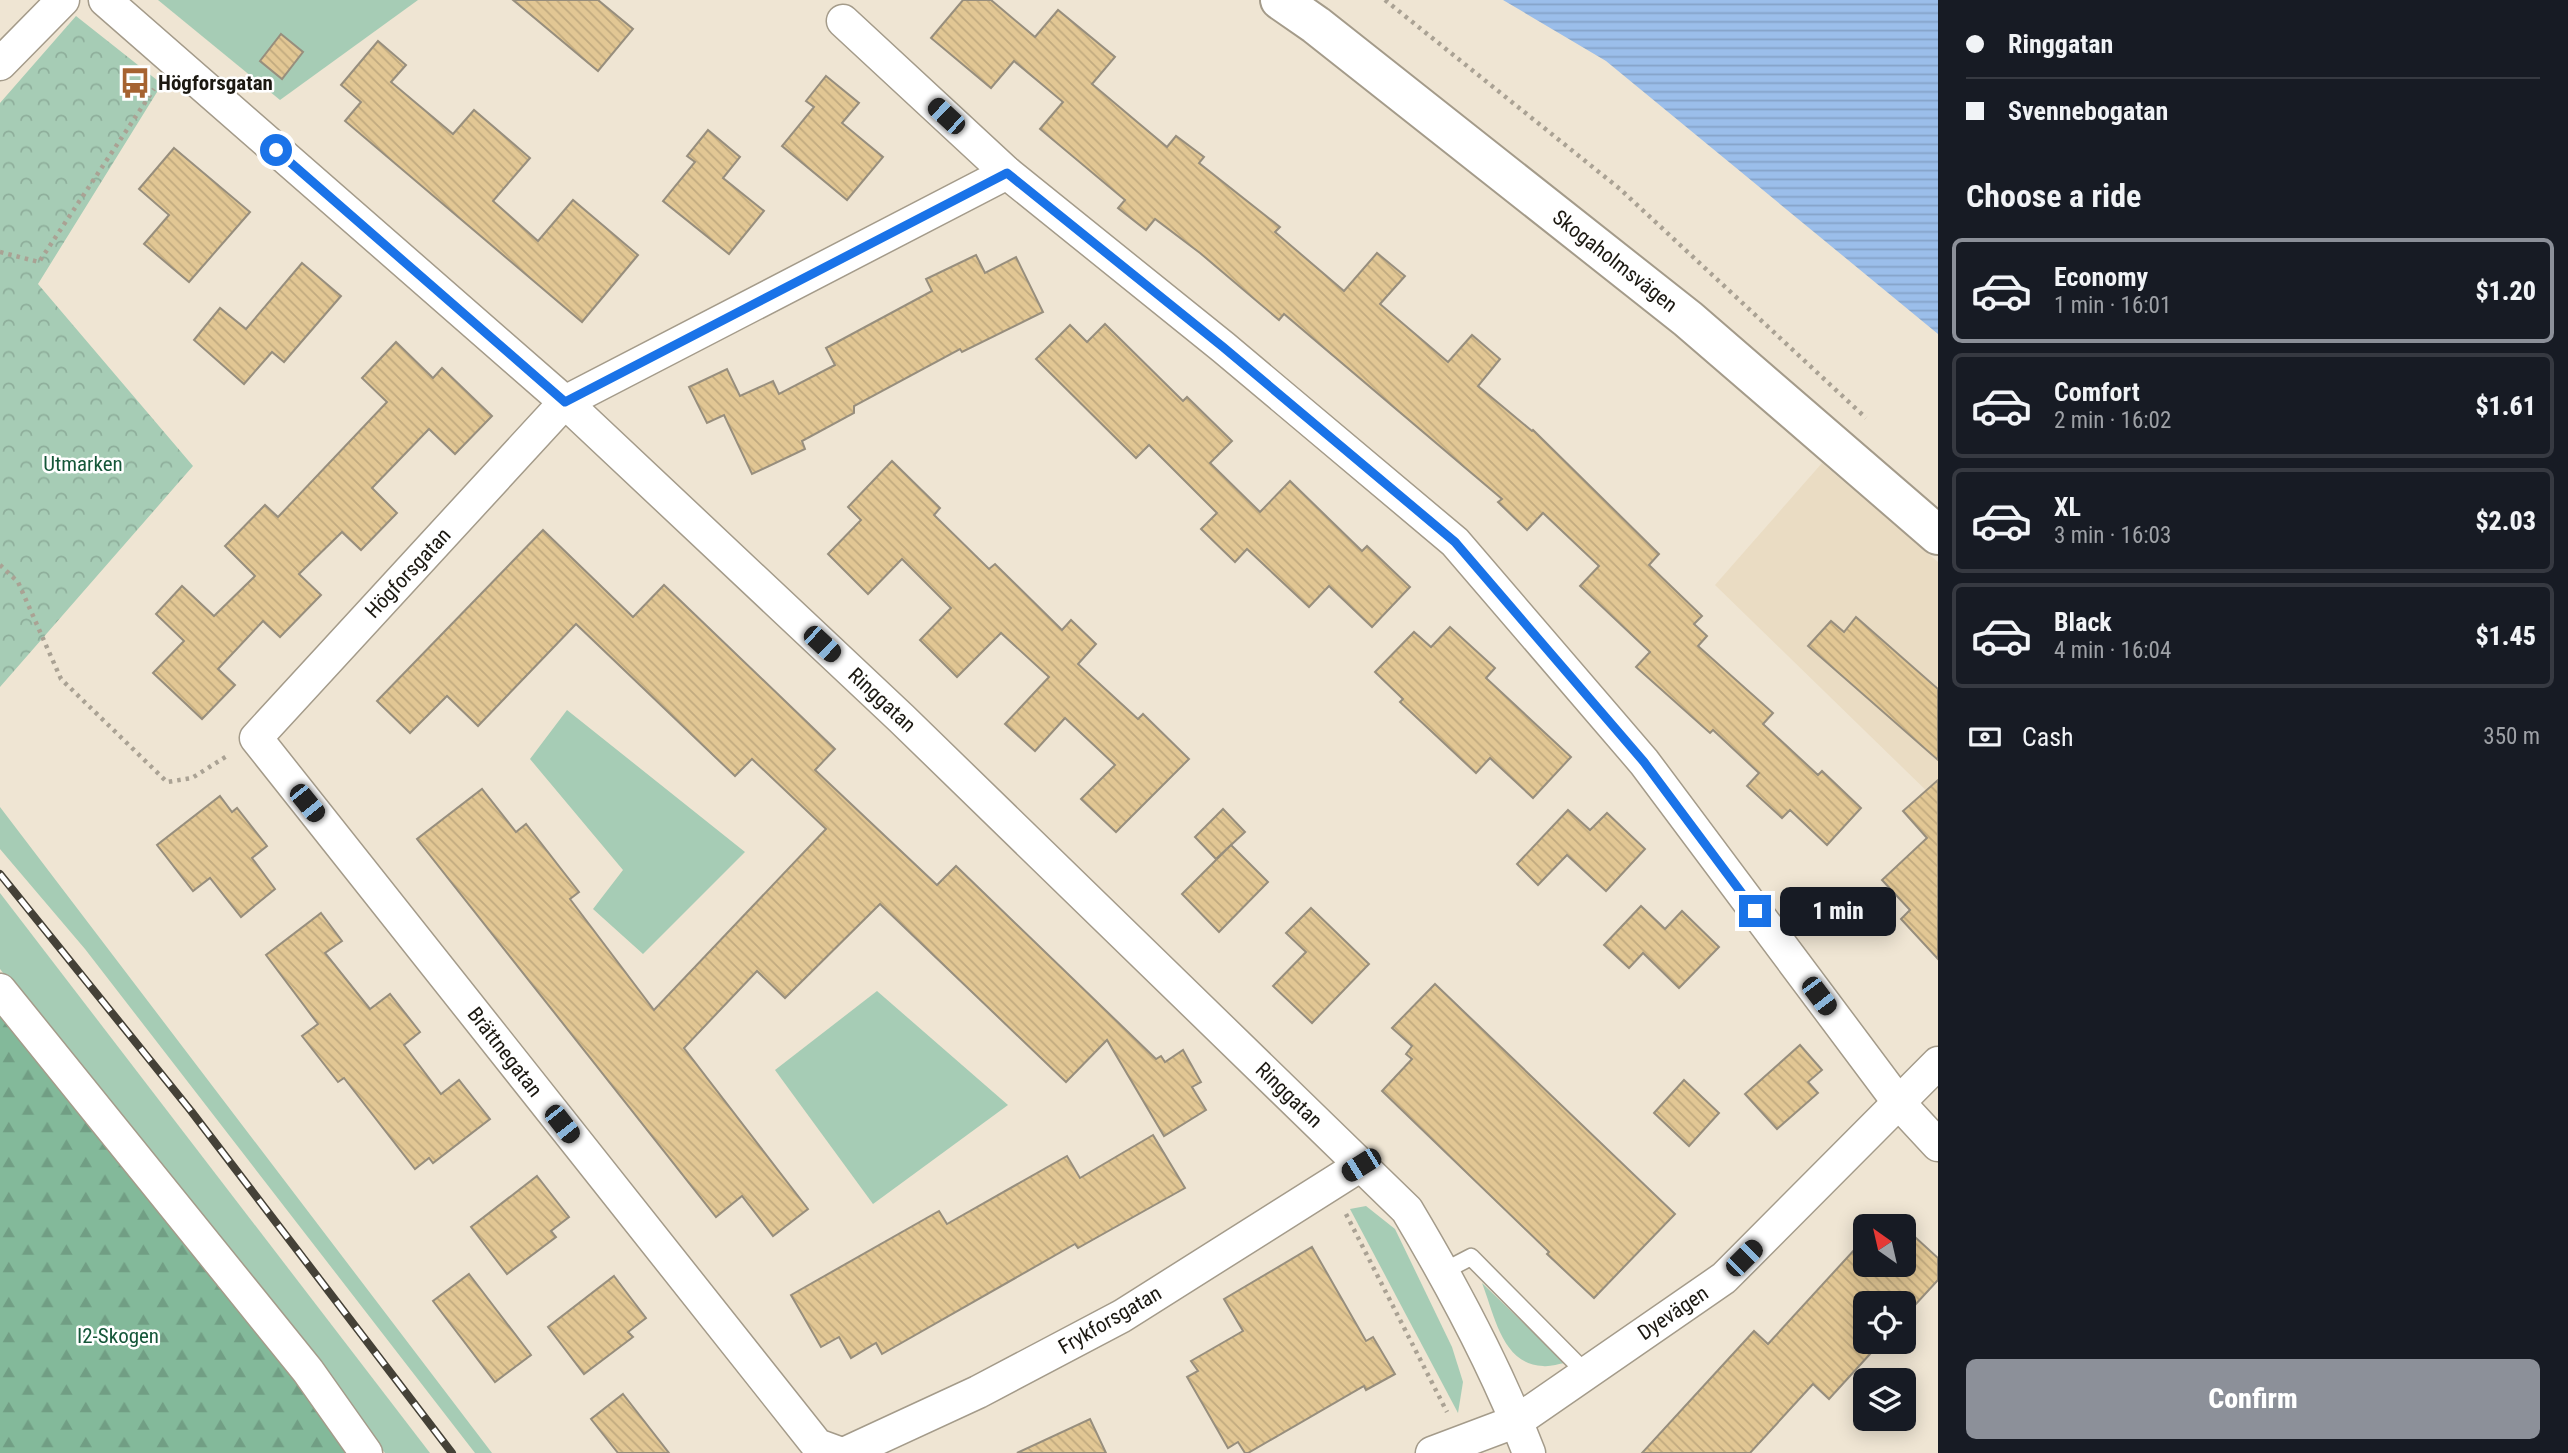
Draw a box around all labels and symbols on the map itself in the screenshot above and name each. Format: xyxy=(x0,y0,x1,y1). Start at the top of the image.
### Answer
bus stop icon: Högforsgatan xyxy=(118,66,152,100)
place label: Högforsgatan xyxy=(158,71,273,95)
car xyxy=(924,94,969,138)
route start xyxy=(260,134,292,166)
street label: Skogaholmsvägen xyxy=(1548,205,1682,317)
park label: Utmarken xyxy=(43,452,123,476)
street label: Högforsgatan xyxy=(360,523,456,623)
car xyxy=(800,622,845,666)
street label: Ringgatan xyxy=(843,663,921,737)
car xyxy=(286,780,329,826)
callout: 1 min xyxy=(1780,886,1895,936)
route end xyxy=(1739,895,1771,927)
car xyxy=(1798,973,1841,1019)
street label: Brättnegatan xyxy=(463,1003,547,1101)
street label: Ringgatan xyxy=(1251,1057,1327,1133)
car xyxy=(541,1101,584,1147)
car xyxy=(1338,1145,1385,1185)
north arrow xyxy=(1853,1214,1916,1278)
car xyxy=(1722,1236,1767,1280)
street label: Frykforsgatan xyxy=(1054,1281,1166,1359)
street label: Dyevägen xyxy=(1633,1281,1713,1345)
park label: I2-Skogen xyxy=(77,1324,159,1348)

